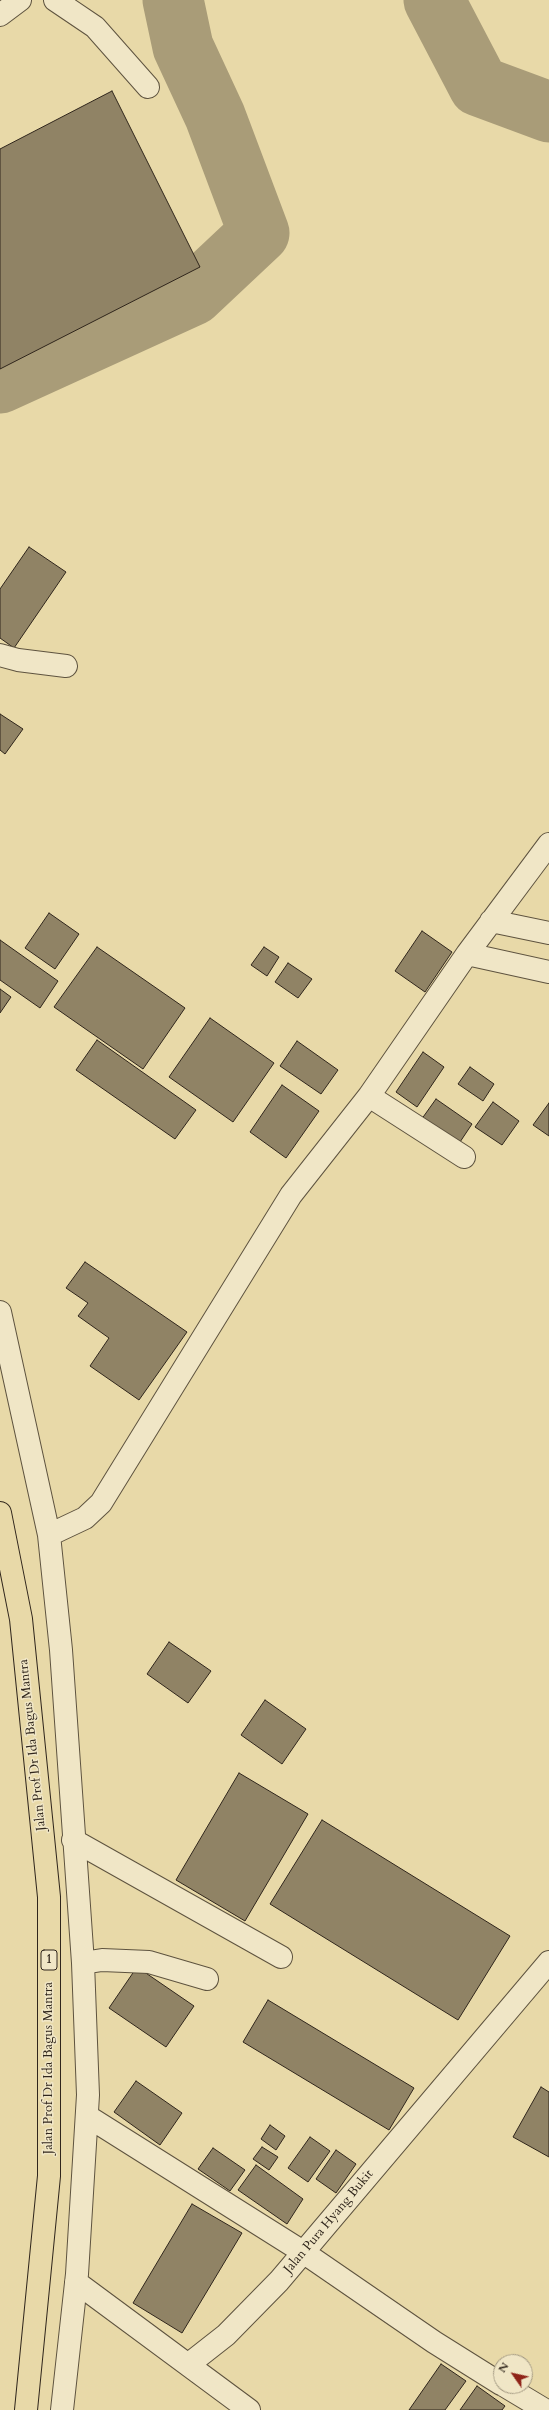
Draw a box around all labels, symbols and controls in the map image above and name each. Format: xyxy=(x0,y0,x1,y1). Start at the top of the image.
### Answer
street label: Jalan Prof Dr Ida Bagus Mantra xyxy=(16,1658,50,1832)
road number: 1 xyxy=(41,1950,57,1970)
street label: Jalan Prof Dr Ida Bagus Mantra xyxy=(41,1982,57,2154)
street label: Jalan Pura Hyang Bukit xyxy=(281,2167,377,2277)
north arrow xyxy=(493,2354,533,2394)
text: N xyxy=(495,2359,512,2376)

